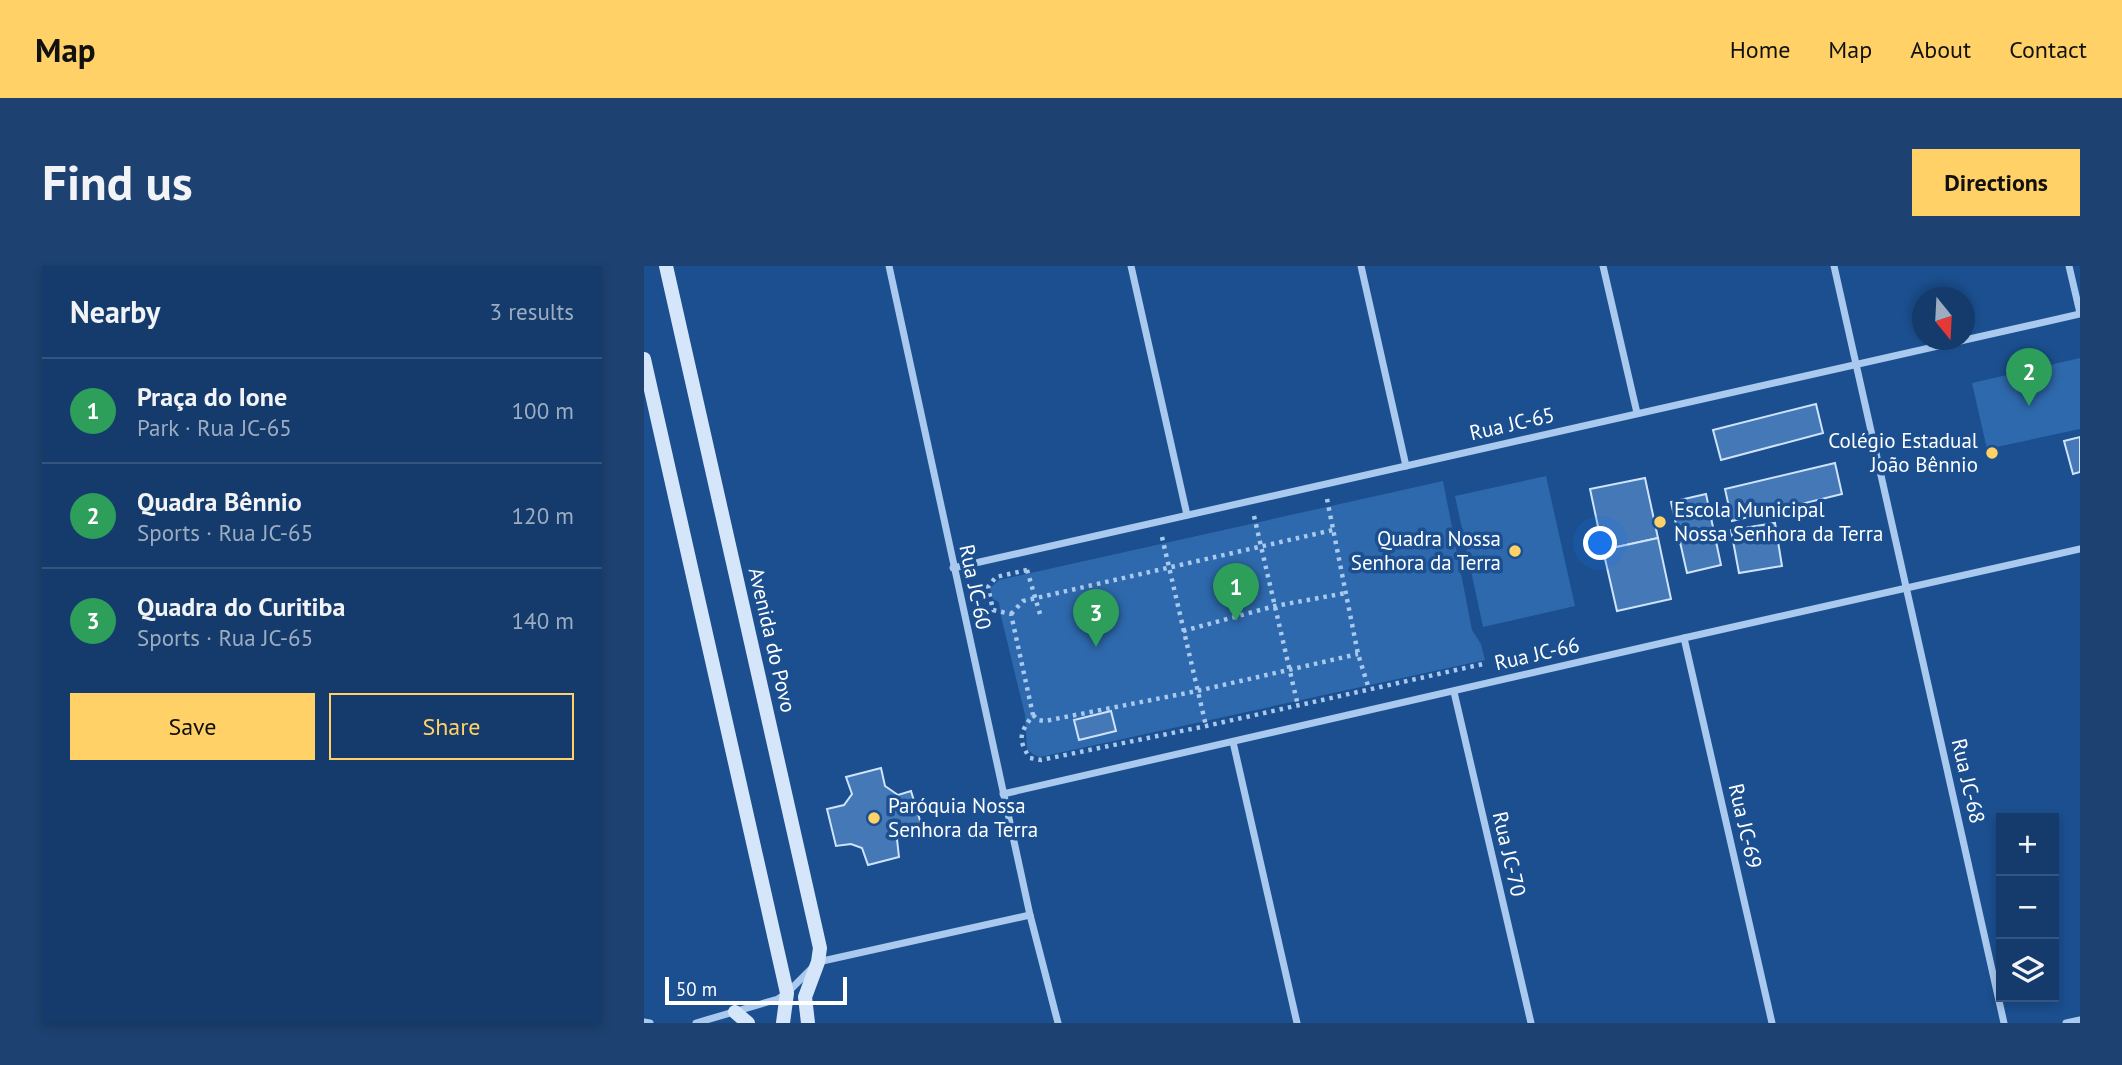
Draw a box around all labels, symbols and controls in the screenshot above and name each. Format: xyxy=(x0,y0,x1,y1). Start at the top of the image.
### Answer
text: Map xyxy=(35,28,96,71)
text: Home xyxy=(1730,34,1790,65)
text: Map xyxy=(1828,34,1872,65)
text: About xyxy=(1910,34,1971,65)
text: Contact xyxy=(2009,34,2087,65)
button: Directions xyxy=(1912,149,2080,216)
text: Find us xyxy=(42,150,193,214)
north arrow xyxy=(1912,287,1975,350)
text: Nearby xyxy=(70,292,160,331)
text: 3 results xyxy=(490,297,574,326)
pin: 2 xyxy=(2006,348,2052,406)
text: Praça do Ione xyxy=(137,380,287,413)
text: 1 xyxy=(86,396,100,425)
text: 100 m xyxy=(512,396,574,425)
street label: Rua JC-65 xyxy=(1467,401,1557,446)
text: Park · Rua JC-65 xyxy=(137,413,292,442)
place label: Colégio Estadual João Bênnio xyxy=(1828,427,1978,478)
marker: Colégio Estadual João Bênnio xyxy=(1984,445,2000,461)
text: Quadra Bênnio xyxy=(137,485,302,518)
place label: Escola Municipal Nossa Senhora da Terra xyxy=(1674,496,1883,547)
text: 2 xyxy=(86,501,100,530)
text: 120 m xyxy=(512,501,574,530)
marker: Escola Municipal Nossa Senhora da Terra xyxy=(1652,514,1668,530)
text: Sports · Rua JC-65 xyxy=(137,518,313,547)
place label: Quadra Nossa Senhora da Terra xyxy=(1351,525,1501,576)
your location xyxy=(1583,526,1617,560)
street label: Rua JC-60 xyxy=(953,542,998,632)
marker: Quadra Nossa Senhora da Terra xyxy=(1507,543,1523,559)
pin: 1 xyxy=(1213,563,1259,621)
street label: Avenida do Povo xyxy=(743,565,802,715)
pin: 3 xyxy=(1073,589,1119,647)
text: Quadra do Curitiba xyxy=(137,590,345,623)
text: 3 xyxy=(86,606,100,635)
text: 140 m xyxy=(512,606,574,635)
text: Sports · Rua JC-65 xyxy=(137,623,313,652)
street label: Rua JC-66 xyxy=(1492,631,1582,676)
button: Save xyxy=(70,693,315,760)
button: Share xyxy=(329,693,574,760)
street label: Rua JC-68 xyxy=(1946,736,1991,826)
street label: Rua JC-69 xyxy=(1723,781,1768,871)
place label: Paróquia Nossa Senhora da Terra xyxy=(888,792,1038,843)
street label: Rua JC-70 xyxy=(1487,809,1532,899)
marker: Paróquia Nossa Senhora da Terra xyxy=(866,810,882,826)
map controls xyxy=(1996,813,2059,1002)
button: + xyxy=(1996,813,2059,876)
button: − xyxy=(1996,876,2059,939)
button: layers xyxy=(1996,939,2059,1002)
scale bar xyxy=(665,974,847,1006)
text: 50 m xyxy=(676,977,717,1001)

